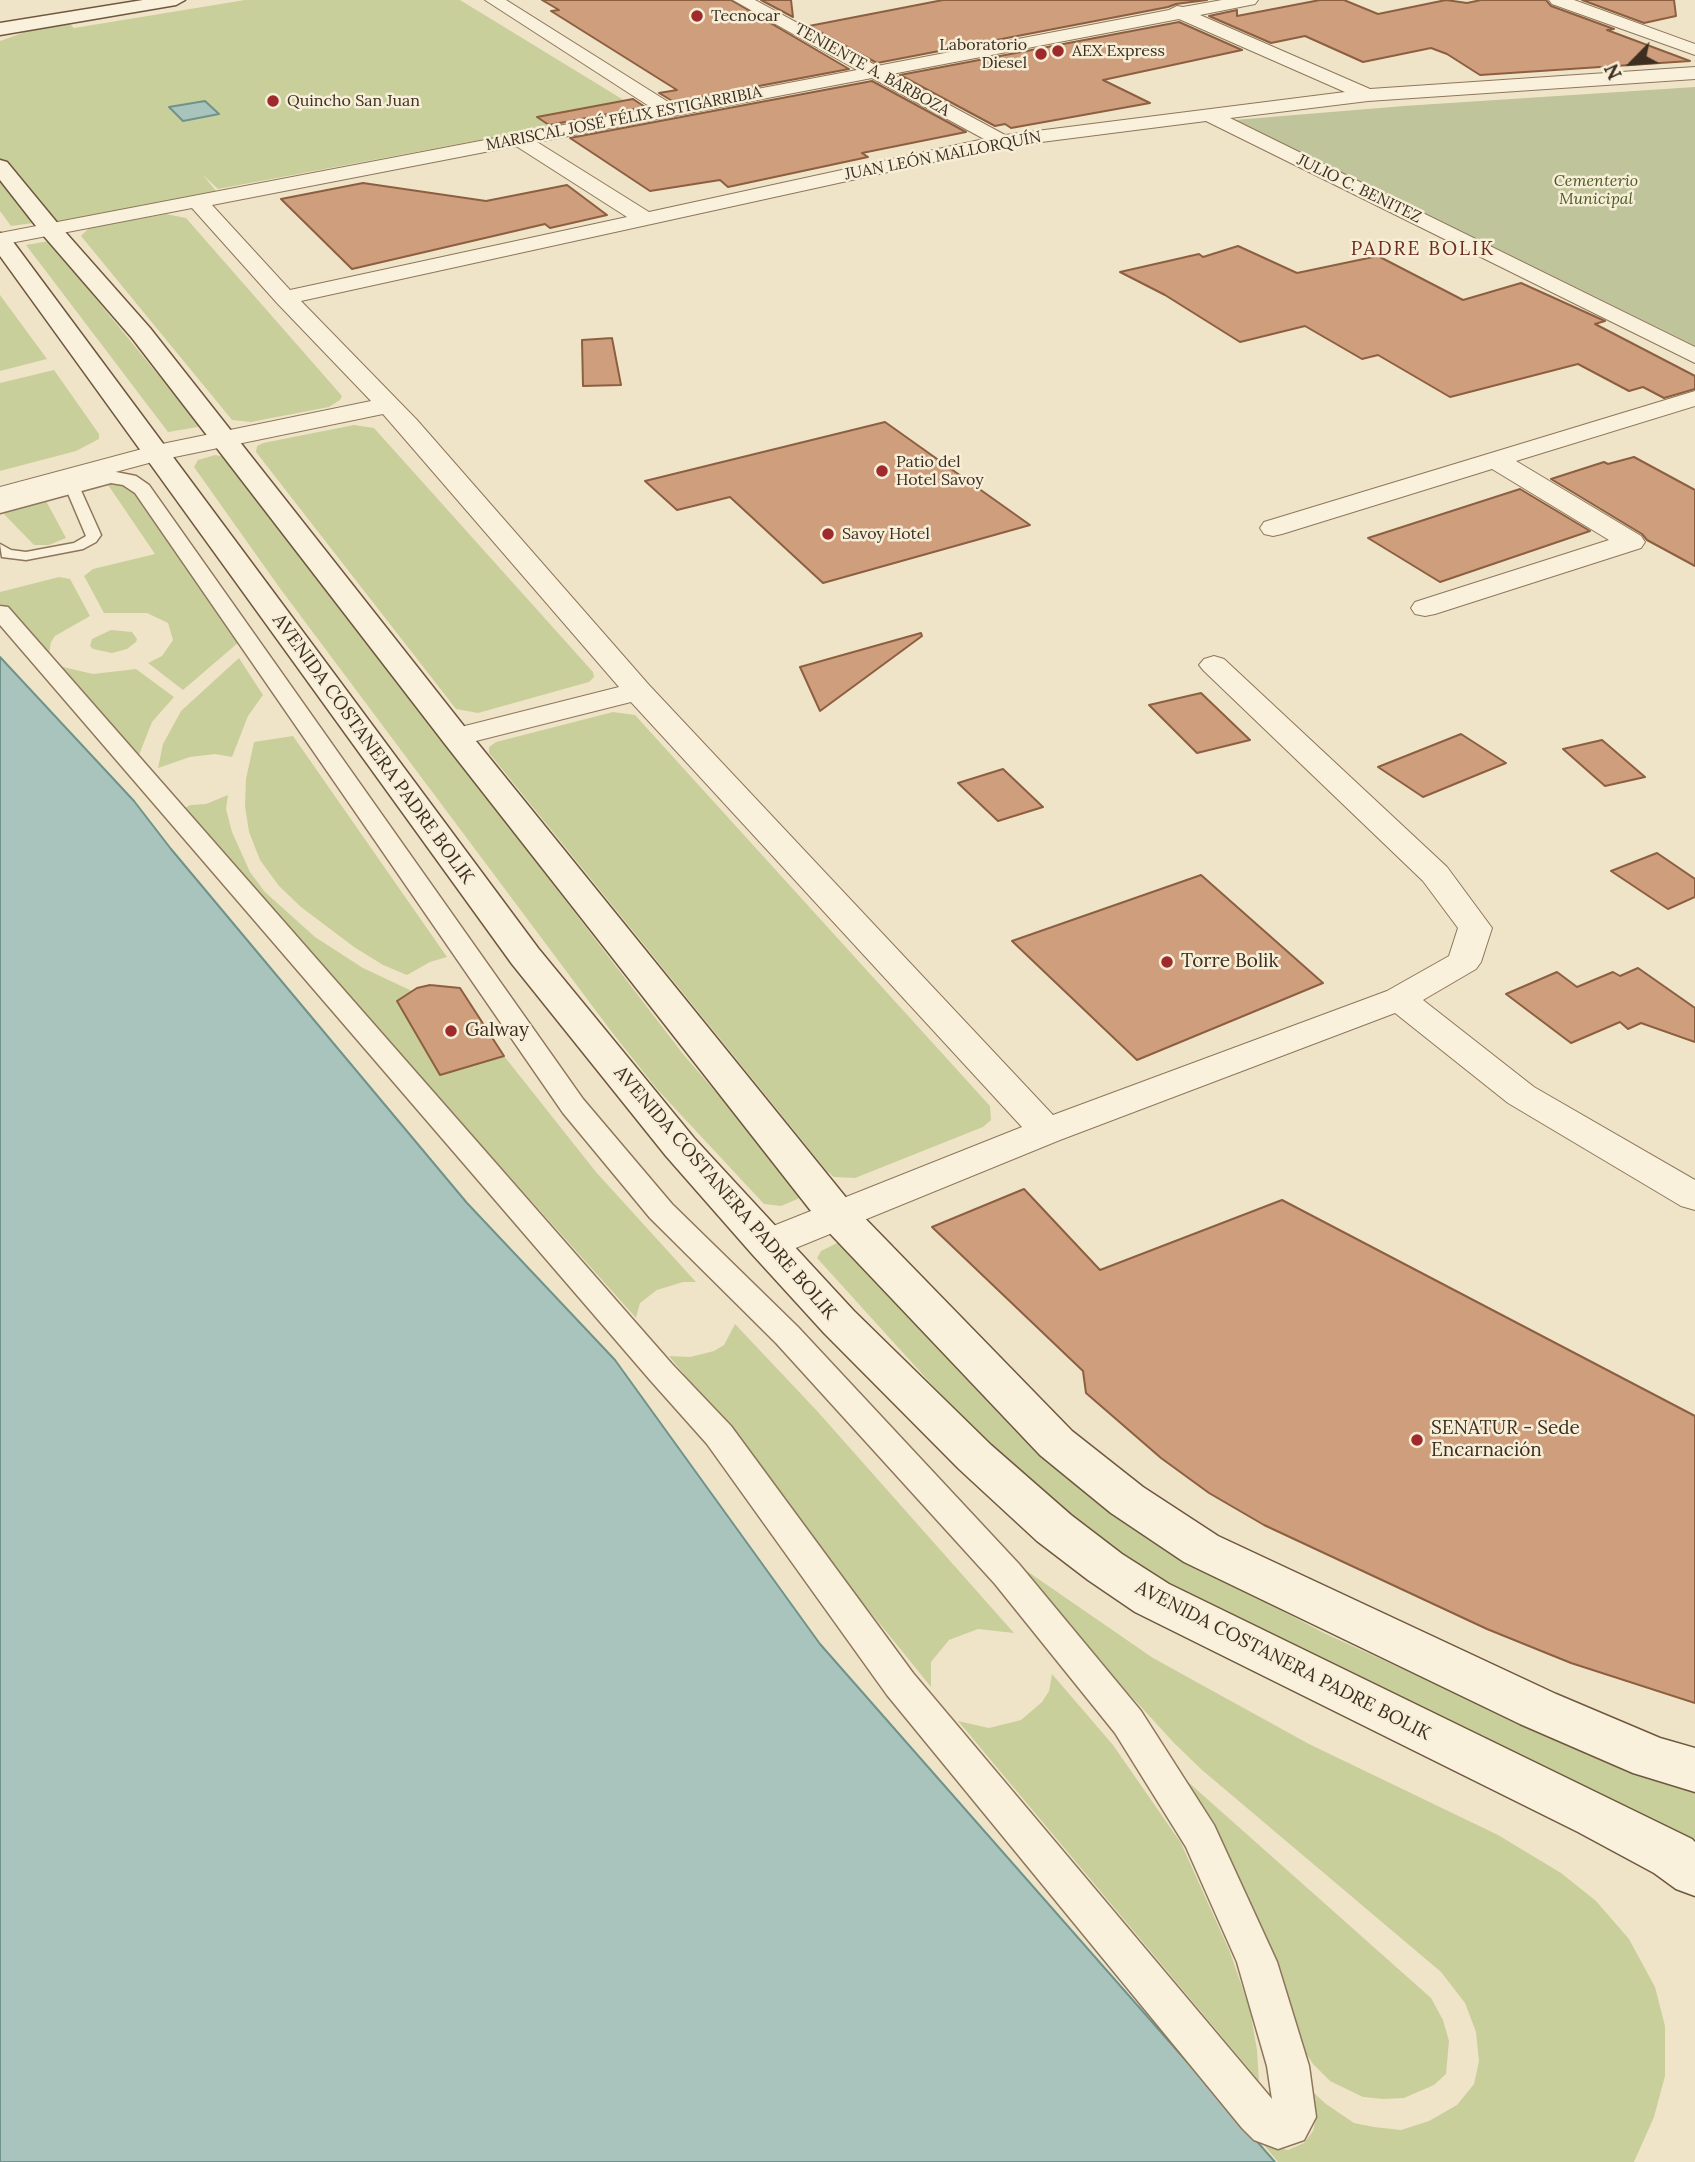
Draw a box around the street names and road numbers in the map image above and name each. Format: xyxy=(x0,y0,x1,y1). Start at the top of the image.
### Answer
street label: TENIENTE A. BARBOZA xyxy=(791,19,953,121)
street label: MARISCAL JOSÉ FÉLIX ESTIGARRIBIA xyxy=(484,83,764,155)
street label: JUAN LEÓN MALLORQUÍN xyxy=(843,128,1043,184)
street label: JULIO C. BENITEZ xyxy=(1294,151,1424,227)
street label: AVENIDA COSTANERA PADRE BOLIK xyxy=(267,610,479,888)
street label: AVENIDA COSTANERA PADRE BOLIK xyxy=(609,1062,841,1324)
street label: AVENIDA COSTANERA PADRE BOLIK xyxy=(1132,1576,1434,1746)

